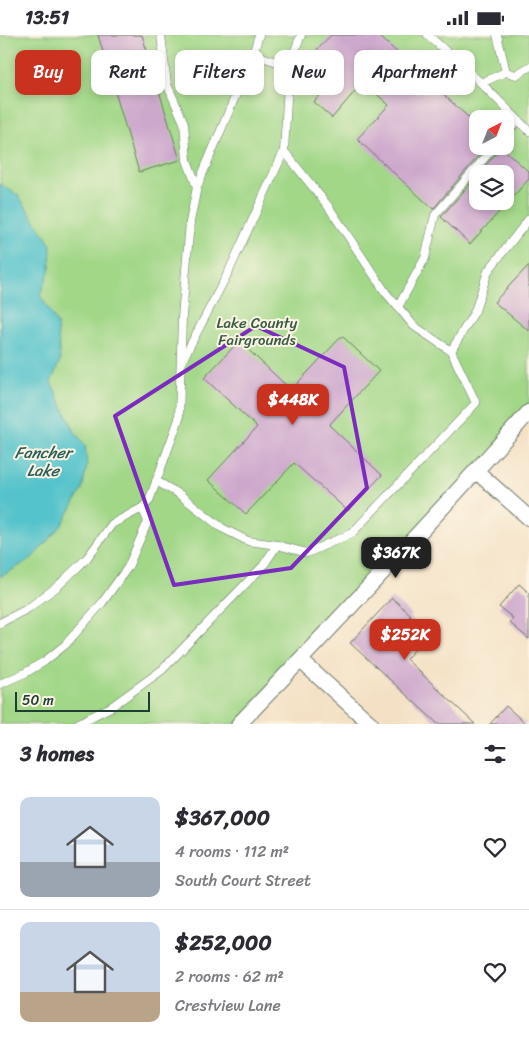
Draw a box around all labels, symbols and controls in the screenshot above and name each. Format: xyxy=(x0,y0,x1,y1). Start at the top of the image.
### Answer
text: 13:51 xyxy=(25,1,69,34)
chip: Buy xyxy=(15,50,81,95)
chip: Rent xyxy=(91,50,165,95)
chip: Filters xyxy=(175,50,264,95)
chip: New xyxy=(274,50,344,95)
chip: Apartment xyxy=(354,50,475,95)
north arrow xyxy=(469,110,514,155)
map controls xyxy=(469,110,514,210)
button: layers xyxy=(469,165,514,210)
park label: Lake County Fairgrounds xyxy=(217,310,298,353)
pin: $448K xyxy=(258,383,328,426)
text: $448K xyxy=(268,385,318,414)
water label: Fancher Lake xyxy=(15,438,75,485)
pin: $367K xyxy=(361,537,431,579)
text: $367K xyxy=(372,538,420,567)
pin: $252K xyxy=(370,619,440,661)
text: $252K xyxy=(381,620,429,649)
text: 50 m xyxy=(22,688,54,713)
scale bar xyxy=(15,689,150,712)
text: 3 homes xyxy=(20,735,94,773)
icon: filters xyxy=(481,740,509,768)
text: $367,000 xyxy=(175,799,270,837)
icon: home xyxy=(60,817,120,877)
icon: heart xyxy=(481,833,509,861)
text: 4 rooms · 112 m² xyxy=(175,837,289,866)
text: South Court Street xyxy=(175,866,311,895)
text: $252,000 xyxy=(175,924,272,962)
icon: home xyxy=(60,942,120,1002)
icon: heart xyxy=(481,958,509,986)
text: 2 rooms · 62 m² xyxy=(175,962,284,991)
text: Crestview Lane xyxy=(175,991,281,1020)

